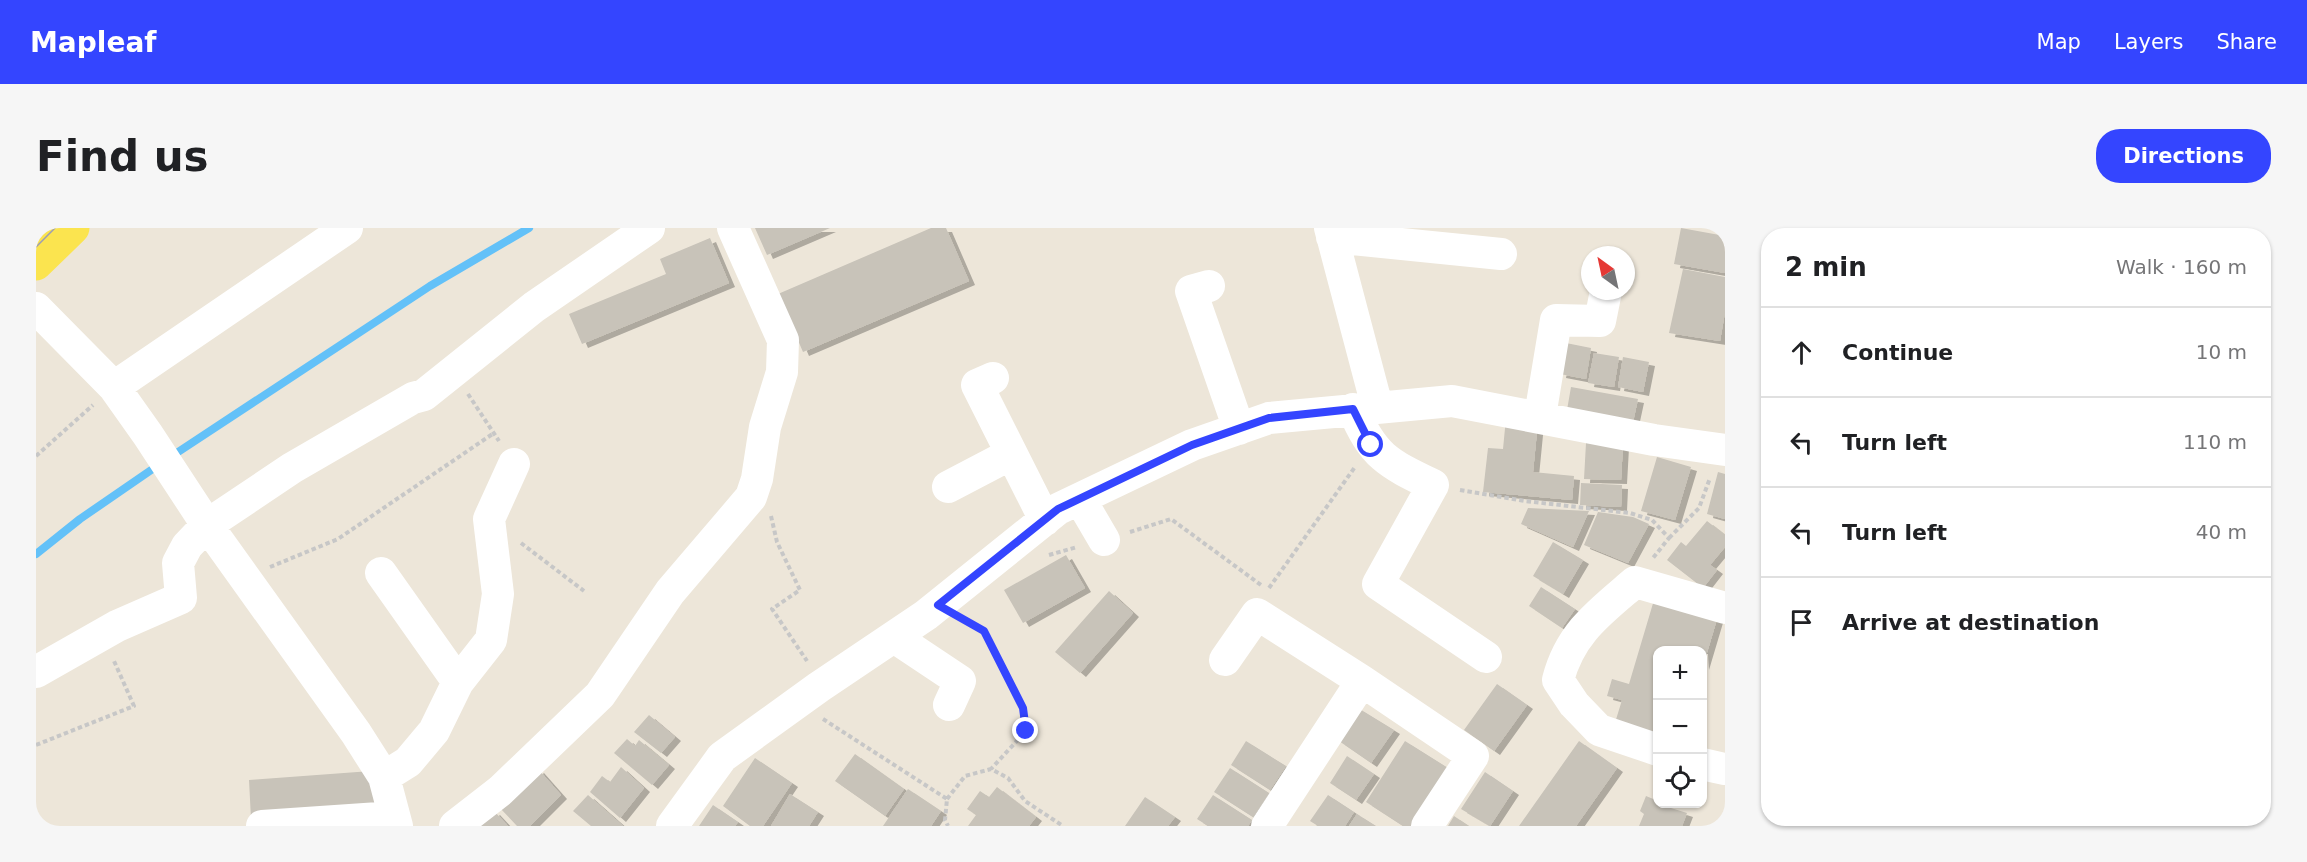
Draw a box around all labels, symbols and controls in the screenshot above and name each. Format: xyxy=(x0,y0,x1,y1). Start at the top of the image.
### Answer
text: Mapleaf xyxy=(30,26,156,59)
text: Map xyxy=(2037,30,2081,54)
text: Layers xyxy=(2114,30,2183,54)
text: Share xyxy=(2216,30,2277,54)
button: Directions xyxy=(2096,129,2271,183)
text: Find us xyxy=(36,132,209,181)
north arrow xyxy=(1581,246,1635,300)
text: 2 min xyxy=(1785,252,1867,282)
text: Walk · 160 m xyxy=(2116,255,2247,279)
icon: ahead xyxy=(1785,336,1818,369)
text: Continue xyxy=(1842,340,1953,365)
text: 10 m xyxy=(2196,340,2247,364)
icon: left xyxy=(1785,426,1818,459)
text: Turn left xyxy=(1842,430,1947,455)
text: 110 m xyxy=(2183,430,2247,454)
route start xyxy=(1357,431,1383,457)
icon: left xyxy=(1785,516,1818,549)
text: Turn left xyxy=(1842,520,1947,545)
text: 40 m xyxy=(2196,520,2247,544)
icon: arrive xyxy=(1785,606,1818,639)
text: Arrive at destination xyxy=(1842,610,2099,635)
map controls xyxy=(1653,646,1707,808)
button: + xyxy=(1653,646,1707,700)
button: − xyxy=(1653,700,1707,754)
route end xyxy=(1012,717,1038,743)
button: locate xyxy=(1653,754,1707,808)

